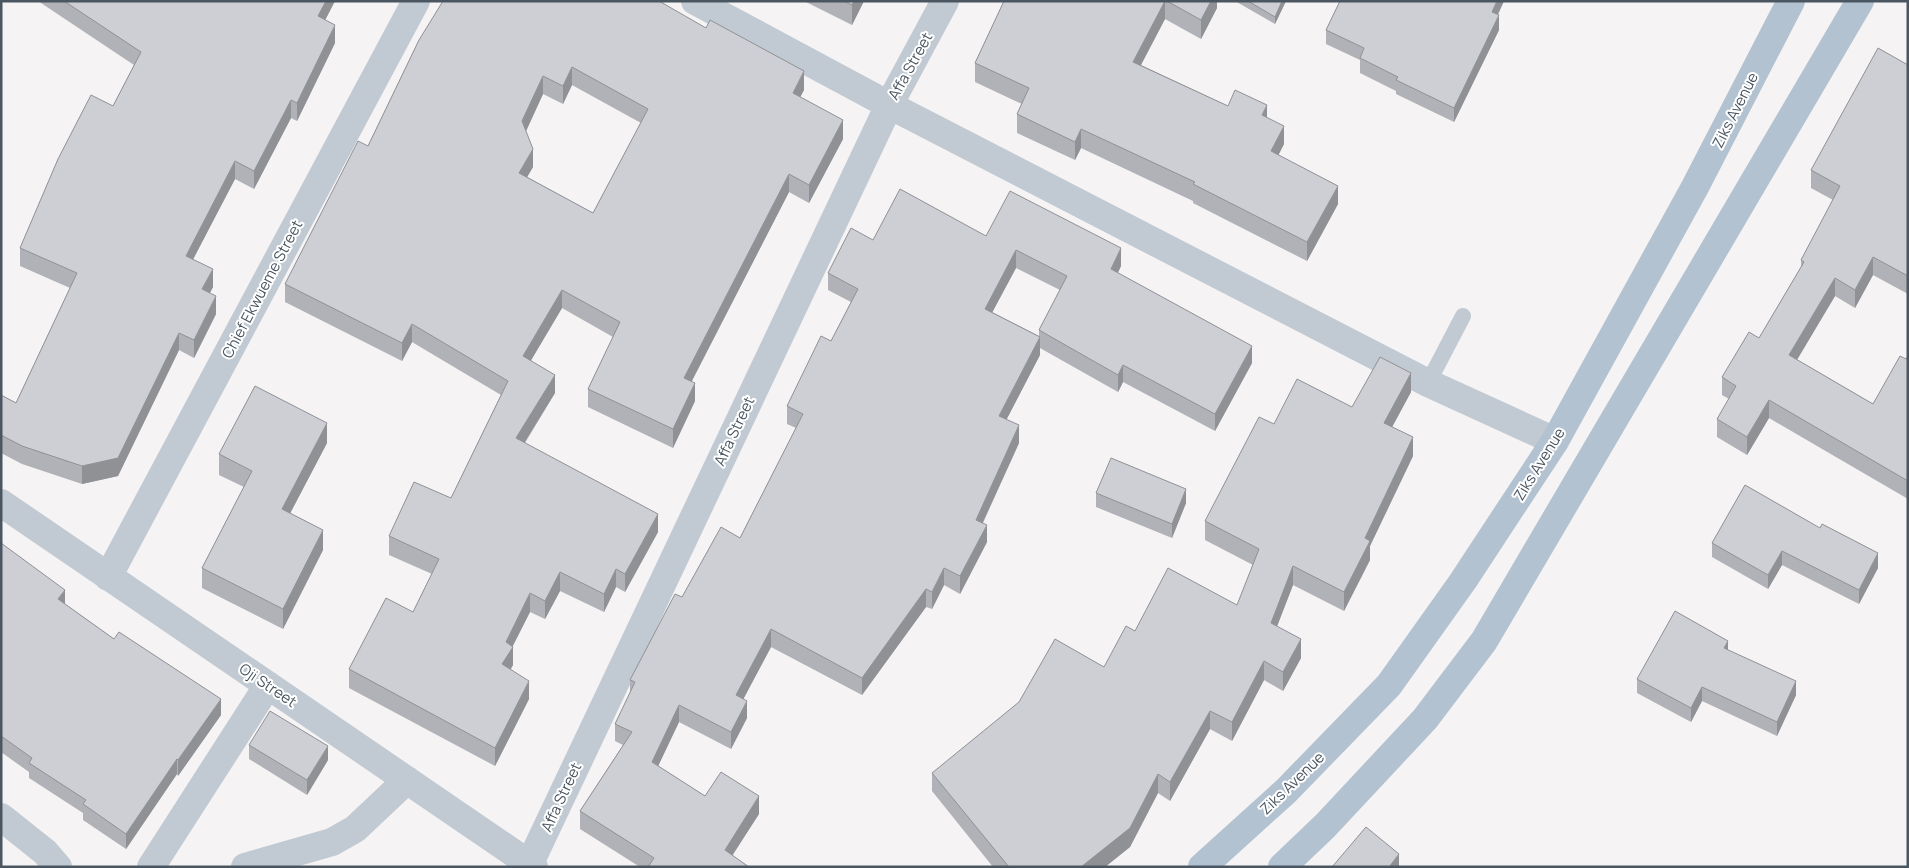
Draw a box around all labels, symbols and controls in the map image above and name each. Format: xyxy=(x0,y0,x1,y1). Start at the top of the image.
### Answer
street label: Affa Street xyxy=(883,28,937,104)
street label: Ziks Avenue xyxy=(1707,68,1763,151)
street label: Chief Ekwueme Street xyxy=(217,216,307,362)
street label: Affa Street xyxy=(709,393,759,469)
street label: Ziks Avenue xyxy=(1508,423,1570,504)
street label: Oji Street xyxy=(235,658,301,712)
street label: Ziks Avenue xyxy=(1255,747,1329,819)
street label: Affa Street xyxy=(536,759,586,835)

